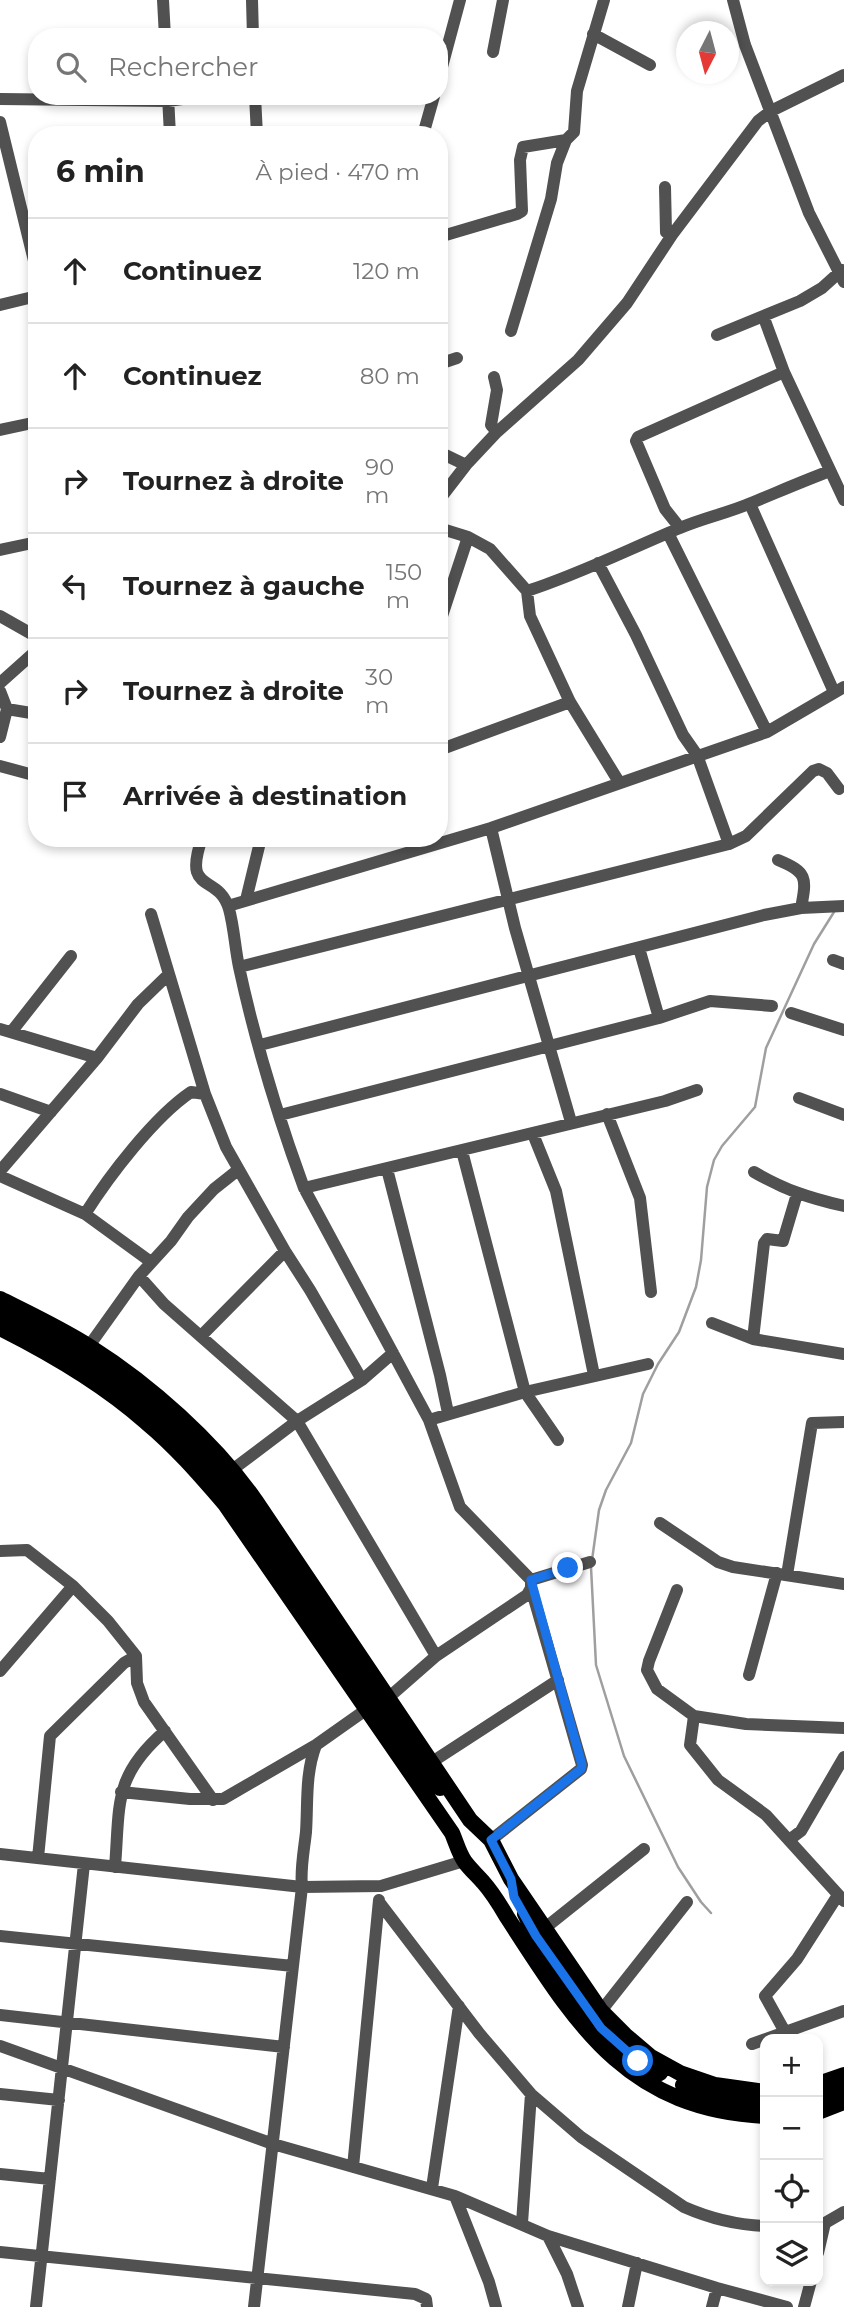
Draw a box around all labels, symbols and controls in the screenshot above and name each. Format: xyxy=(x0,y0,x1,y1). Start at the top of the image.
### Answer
north arrow xyxy=(676,21,739,84)
search box xyxy=(28,28,448,105)
icon: search xyxy=(52,48,90,86)
text: Rechercher xyxy=(108,51,258,83)
text: 6 min xyxy=(56,153,145,190)
text: À pied · 470 m xyxy=(256,158,420,186)
icon: ahead xyxy=(56,252,94,290)
text: Continuez xyxy=(123,255,262,287)
text: 120 m xyxy=(353,257,420,285)
icon: ahead xyxy=(56,357,94,395)
text: Continuez xyxy=(123,360,262,392)
text: 80 m xyxy=(360,362,420,390)
text: 90 m xyxy=(365,453,394,509)
icon: right xyxy=(56,462,94,500)
text: Tournez à droite xyxy=(123,465,344,497)
text: 150 m xyxy=(386,558,422,614)
icon: left xyxy=(56,567,94,605)
text: Tournez à gauche xyxy=(123,570,365,602)
text: 30 m xyxy=(365,663,393,719)
icon: right xyxy=(56,672,94,710)
text: Tournez à droite xyxy=(123,675,344,707)
icon: arrive xyxy=(56,777,94,815)
text: Arrivée à destination xyxy=(123,780,407,812)
route end xyxy=(552,1552,583,1583)
map controls xyxy=(760,2034,823,2286)
button: + xyxy=(760,2034,823,2097)
route start xyxy=(622,2045,653,2076)
button: − xyxy=(760,2097,823,2160)
button: locate xyxy=(760,2160,823,2223)
button: layers xyxy=(760,2223,823,2286)

